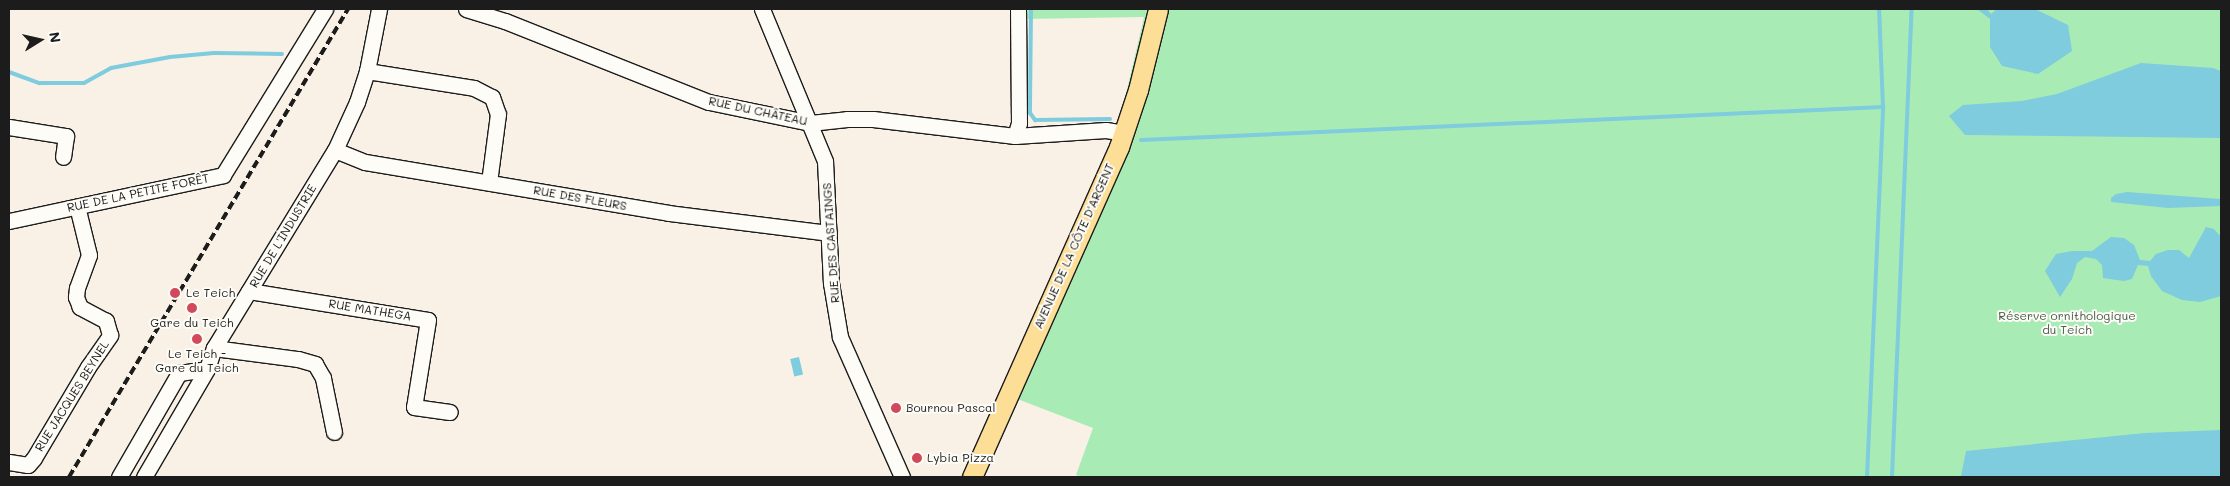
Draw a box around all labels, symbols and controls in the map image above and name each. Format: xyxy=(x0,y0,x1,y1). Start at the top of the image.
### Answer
north arrow xyxy=(15,15,65,65)
text: N xyxy=(45,30,66,44)
street label: RUE DU CHÂTEAU xyxy=(707,93,809,129)
street label: AVENUE DE LA CÔTE D'ARGENT xyxy=(1031,161,1117,331)
street label: RUE DE LA PETITE FORÊT xyxy=(66,171,210,215)
street label: RUE DE L'INDUSTRIE xyxy=(246,182,320,290)
street label: RUE DES CASTAINGS xyxy=(820,182,842,304)
street label: RUE DES FLEURS xyxy=(532,183,628,213)
marker: Le Teich xyxy=(168,286,182,300)
place label: Le Teich xyxy=(186,286,235,300)
street label: RUE MATHEGA xyxy=(328,296,412,324)
marker: Gare du Teich xyxy=(186,302,198,314)
park label: Réserve ornithologique du Teich xyxy=(1998,309,2136,337)
place label: Gare du Teich xyxy=(150,316,234,330)
marker: Le Teich - Gare du Teich xyxy=(191,333,203,345)
street label: RUE JACQUES BEYNEL xyxy=(32,338,112,454)
place label: Le Teich - Gare du Teich xyxy=(155,347,239,375)
place label: Bournou Pascal xyxy=(906,401,996,415)
marker: Bournou Pascal xyxy=(890,402,902,414)
place label: Lybia Pizza xyxy=(927,451,994,465)
marker: Lybia Pizza xyxy=(911,452,923,464)

